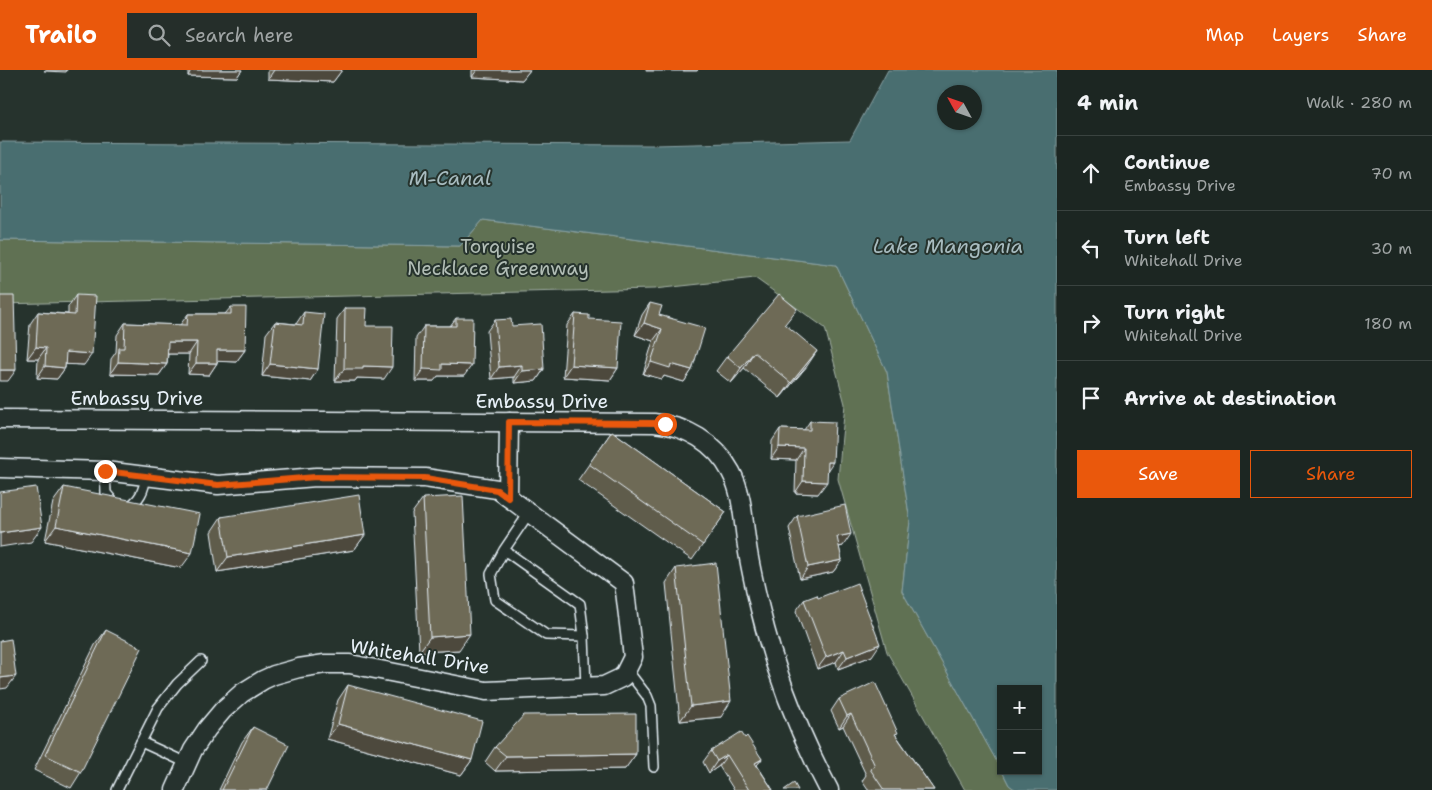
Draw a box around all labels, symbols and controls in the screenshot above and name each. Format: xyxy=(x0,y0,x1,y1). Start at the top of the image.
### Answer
search box xyxy=(127,13,477,58)
text: Trailo xyxy=(25,19,97,51)
icon: search xyxy=(145,21,173,49)
text: Search here xyxy=(185,23,294,48)
text: Map xyxy=(1206,23,1244,47)
text: Layers xyxy=(1272,23,1329,47)
text: Share xyxy=(1357,23,1407,47)
north arrow xyxy=(937,85,982,130)
text: 4 min xyxy=(1077,89,1138,117)
text: Walk · 280 m xyxy=(1306,92,1412,113)
text: Continue xyxy=(1124,150,1210,175)
icon: ahead xyxy=(1077,159,1105,187)
text: 70 m xyxy=(1371,163,1412,184)
water label: M-Canal xyxy=(409,165,491,191)
text: Embassy Drive xyxy=(1124,175,1236,196)
text: Turn left xyxy=(1124,225,1210,250)
water label: Lake Mangonia xyxy=(873,233,1023,259)
park label: Torquise Necklace Greenway xyxy=(407,234,589,281)
icon: left xyxy=(1077,234,1105,262)
text: 30 m xyxy=(1371,238,1412,259)
text: Whitehall Drive xyxy=(1124,250,1243,271)
text: Turn right xyxy=(1124,300,1225,325)
icon: right xyxy=(1077,309,1105,337)
text: 180 m xyxy=(1364,313,1412,334)
text: Whitehall Drive xyxy=(1124,325,1243,346)
icon: arrive xyxy=(1077,384,1105,412)
street label: Embassy Drive xyxy=(71,386,203,411)
text: Arrive at destination xyxy=(1124,386,1336,411)
street label: Embassy Drive xyxy=(476,389,608,414)
route start xyxy=(654,413,677,436)
button: Save xyxy=(1077,450,1240,498)
button: Share xyxy=(1250,450,1412,498)
route end xyxy=(94,460,117,483)
street label: Whitehall Drive xyxy=(348,633,491,680)
map controls xyxy=(997,685,1042,775)
button: + xyxy=(997,685,1042,730)
button: − xyxy=(997,730,1042,775)

